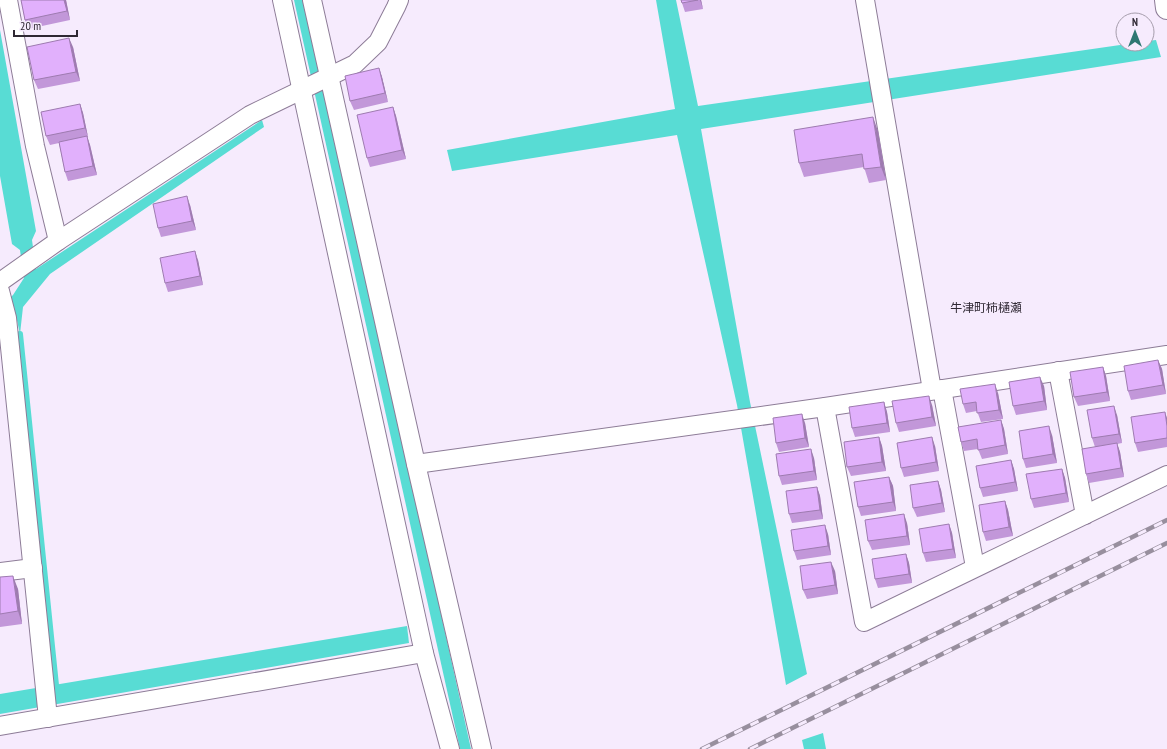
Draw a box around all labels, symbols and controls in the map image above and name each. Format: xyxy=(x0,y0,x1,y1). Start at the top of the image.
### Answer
scale bar xyxy=(14,12,77,38)
north arrow xyxy=(1115,12,1155,52)
text: N xyxy=(1132,15,1138,29)
text: 20 m xyxy=(20,18,41,33)
district label: 牛津町柿樋瀬 xyxy=(950,300,1022,315)

